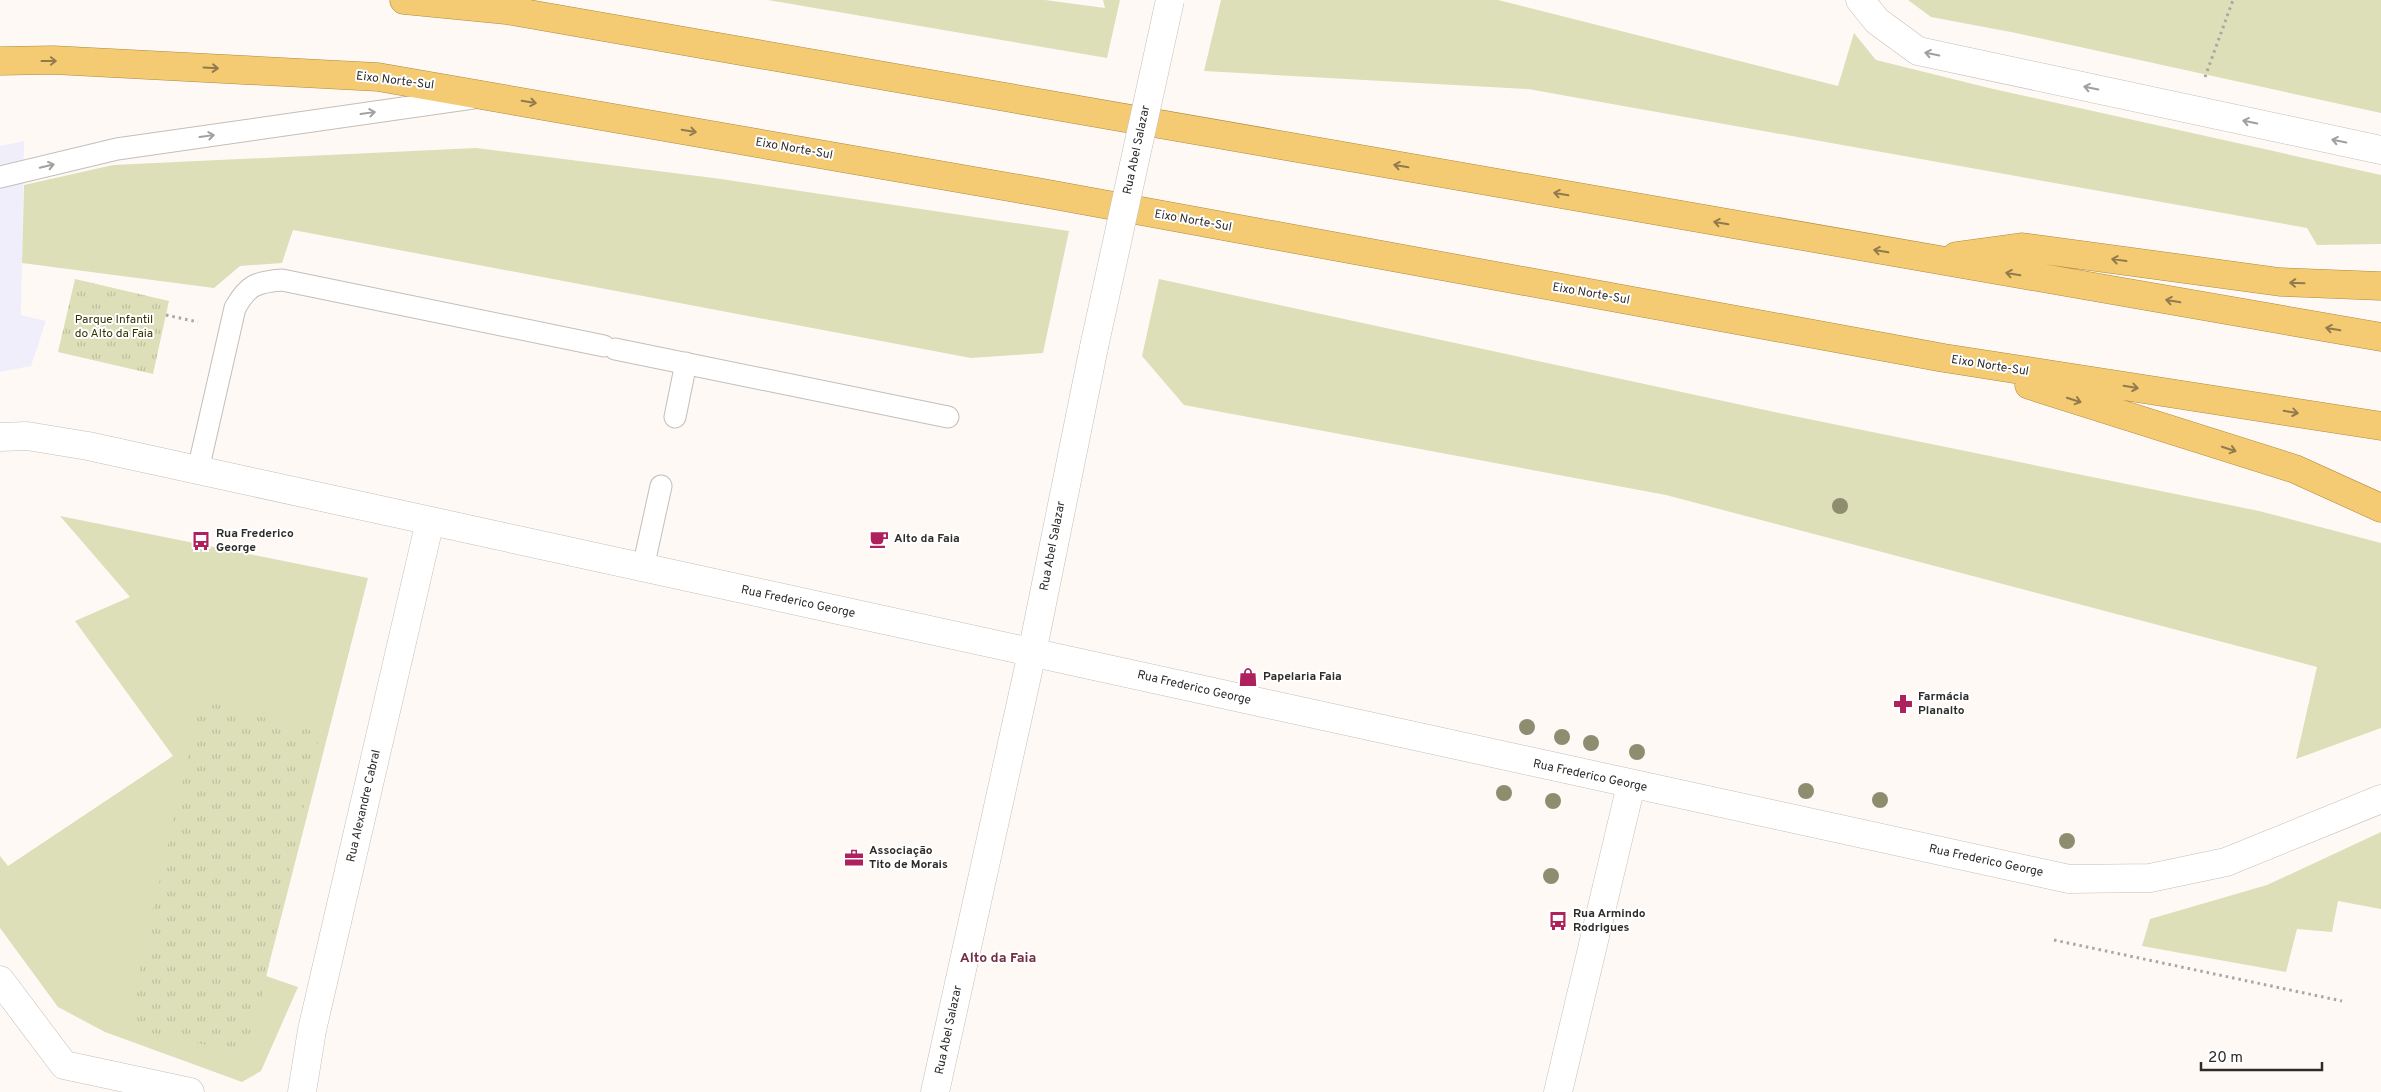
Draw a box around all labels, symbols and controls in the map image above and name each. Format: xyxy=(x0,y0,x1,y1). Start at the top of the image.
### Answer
one-way arrow xyxy=(1925,49,1941,58)
one-way arrow xyxy=(40,56,56,65)
one-way arrow xyxy=(203,64,219,73)
street label: Eixo Norte-Sul xyxy=(355,68,435,94)
one-way arrow xyxy=(2084,83,2100,92)
one-way arrow xyxy=(520,98,536,108)
street label: Rua Abel Salazar xyxy=(1120,104,1154,196)
one-way arrow xyxy=(360,108,376,118)
one-way arrow xyxy=(2243,117,2259,126)
one-way arrow xyxy=(680,126,696,136)
one-way arrow xyxy=(199,131,215,141)
street label: Eixo Norte-Sul xyxy=(754,134,834,164)
one-way arrow xyxy=(2332,136,2348,145)
one-way arrow xyxy=(39,161,55,170)
one-way arrow xyxy=(1394,161,1410,171)
one-way arrow xyxy=(1554,189,1570,199)
street label: Eixo Norte-Sul xyxy=(1153,206,1233,236)
one-way arrow xyxy=(1714,217,1730,227)
one-way arrow xyxy=(1874,246,1890,256)
one-way arrow xyxy=(2111,255,2127,265)
one-way arrow xyxy=(2005,268,2021,278)
one-way arrow xyxy=(2290,278,2306,287)
street label: Eixo Norte-Sul xyxy=(1551,279,1631,309)
one-way arrow xyxy=(2165,296,2181,306)
park label: Parque Infantil do Alto da Faia xyxy=(75,312,153,342)
one-way arrow xyxy=(2325,323,2341,333)
street label: Eixo Norte-Sul xyxy=(1950,352,2030,380)
one-way arrow xyxy=(2122,383,2138,393)
one-way arrow xyxy=(2066,395,2082,405)
one-way arrow xyxy=(2283,408,2299,418)
one-way arrow xyxy=(2221,444,2237,454)
street label: Rua Abel Salazar xyxy=(1036,500,1070,592)
place label: Rua Frederico George xyxy=(216,526,294,556)
cafe icon: Alto da Faia xyxy=(868,528,890,550)
bus stop icon: Rua Frederico George xyxy=(190,530,212,552)
place label: Alto da Faia xyxy=(894,531,960,547)
street label: Rua Frederico George xyxy=(739,582,857,622)
shop icon: Papelaria Faia xyxy=(1237,666,1259,688)
street label: Rua Frederico George xyxy=(1136,667,1252,709)
place label: Papelaria Faia xyxy=(1263,669,1342,685)
place label: Farmácia Planalto xyxy=(1918,689,1969,719)
pharmacy icon: Farmácia Planalto xyxy=(1892,693,1914,715)
street label: Rua Alexandre Cabral xyxy=(343,748,385,864)
street label: Rua Frederico George xyxy=(1531,756,1649,796)
street label: Rua Frederico George xyxy=(1927,841,2045,881)
place label: Associação Tito de Morais xyxy=(869,843,948,873)
office icon: Associação Tito de Morais xyxy=(843,847,865,869)
place label: Rua Armindo Rodrigues xyxy=(1573,906,1646,936)
bus stop icon: Rua Armindo Rodrigues xyxy=(1547,910,1569,932)
district label: Alto da Faia xyxy=(960,950,1036,967)
street label: Rua Abel Salazar xyxy=(932,984,966,1076)
scale bar xyxy=(2201,1040,2322,1072)
text: 20 m xyxy=(2208,1049,2243,1068)

